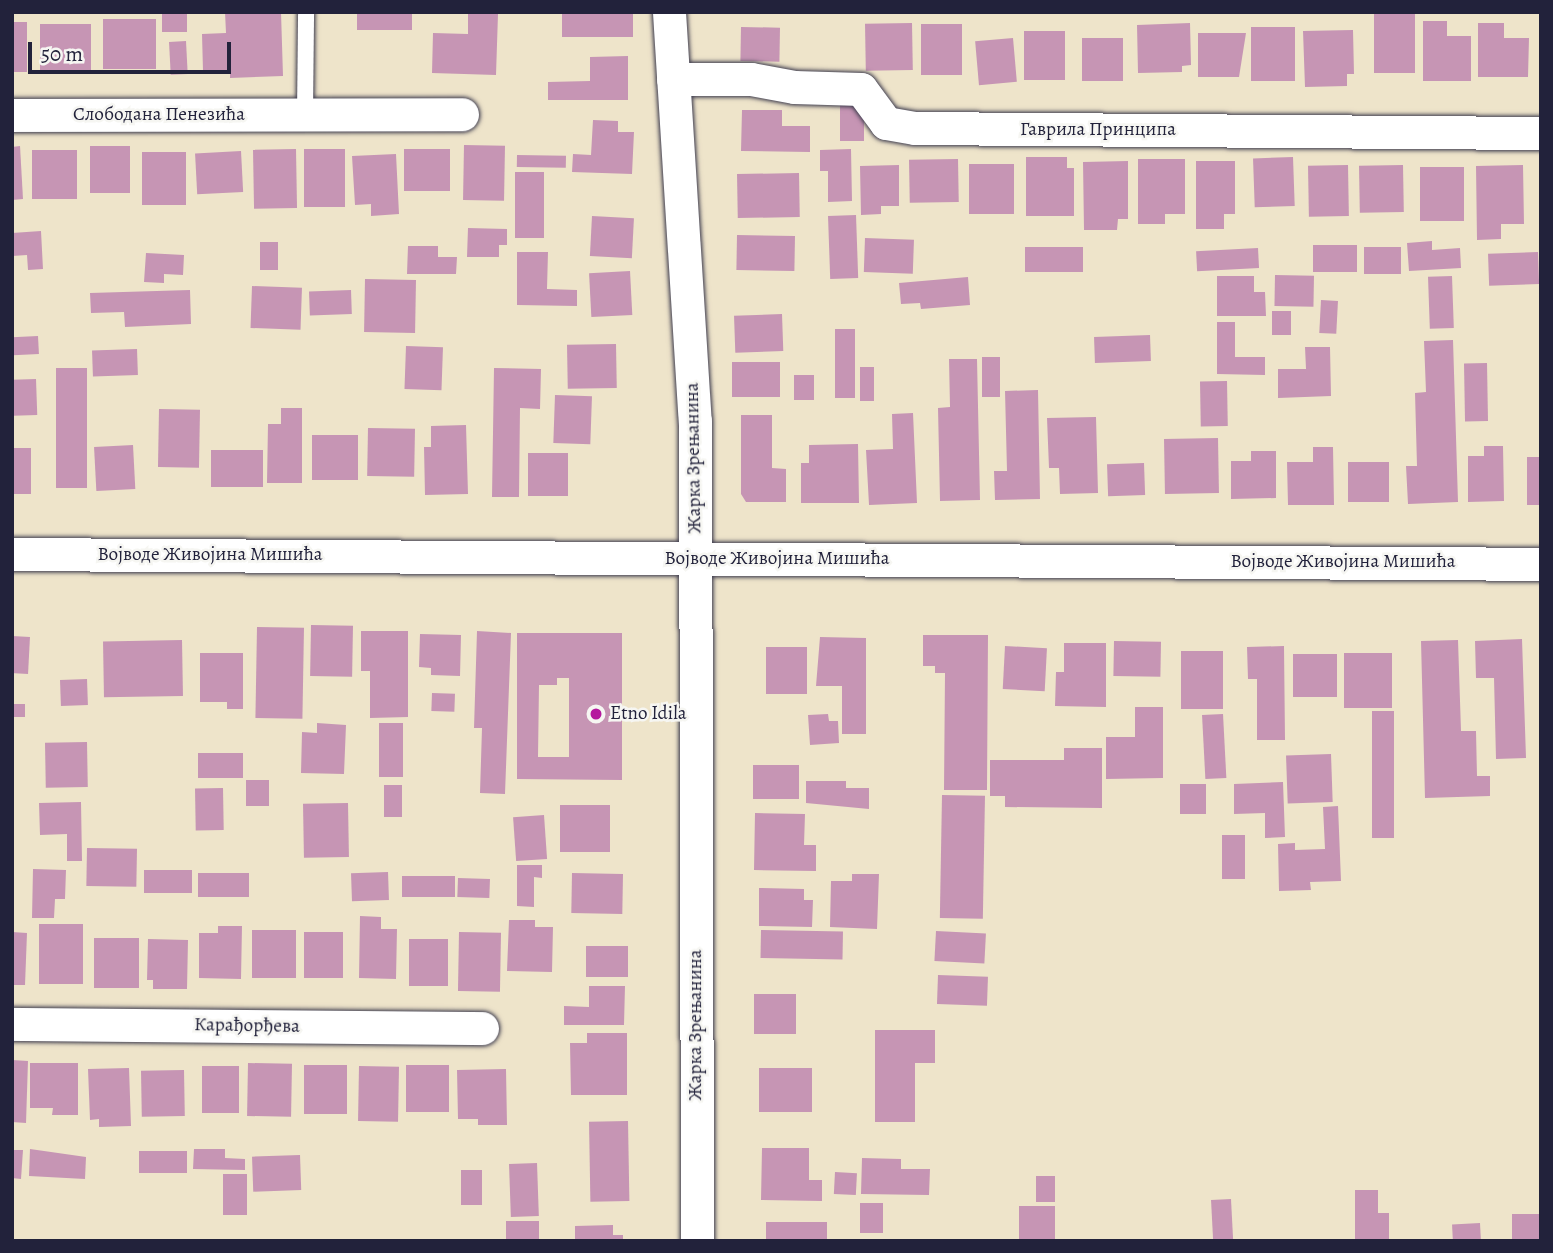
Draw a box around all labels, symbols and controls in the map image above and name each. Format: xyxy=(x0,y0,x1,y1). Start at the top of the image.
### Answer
scale bar xyxy=(32,28,234,72)
text: 50 m xyxy=(41,40,83,68)
street label: Слободана Пенезића xyxy=(73,104,245,126)
street label: Гаврила Принципа xyxy=(1020,119,1176,141)
street label: Жарка Зрењанина xyxy=(681,382,707,534)
street label: Војводе Живојина Мишића xyxy=(97,544,323,566)
street label: Војводе Живојина Мишића xyxy=(664,548,890,570)
street label: Војводе Живојина Мишића xyxy=(1230,551,1456,573)
place label: Etno Idila xyxy=(610,703,687,725)
marker: Etno Idila xyxy=(588,706,604,722)
street label: Жарка Зрењанина xyxy=(685,949,707,1101)
street label: Карађорђева xyxy=(194,1014,300,1038)

